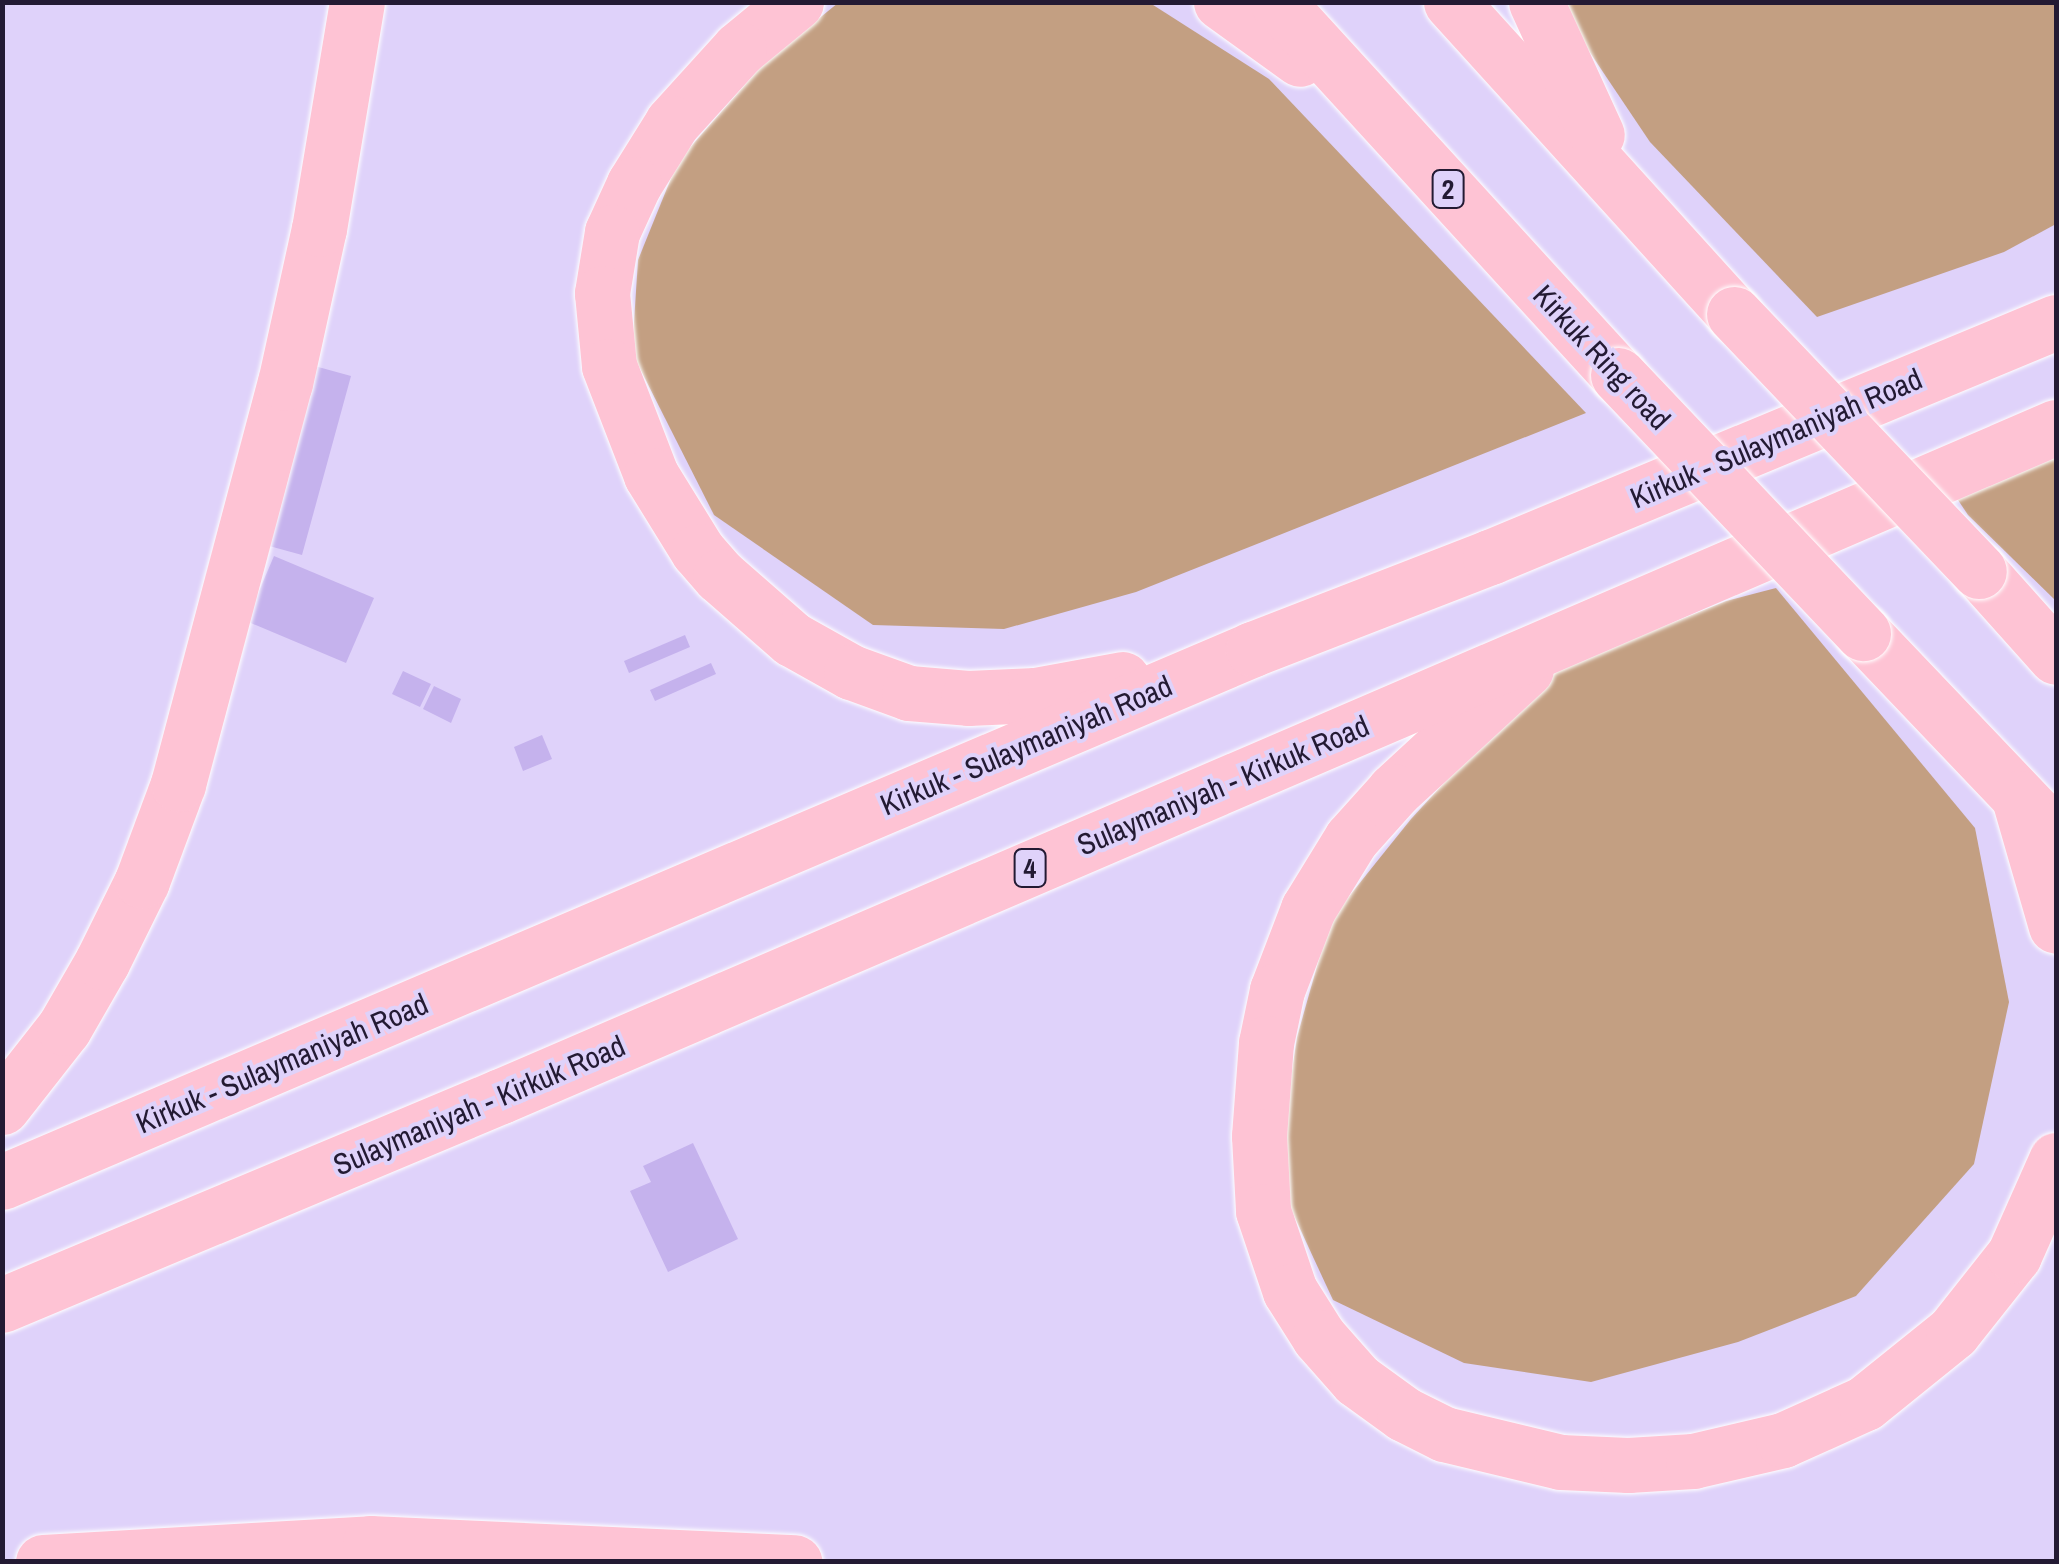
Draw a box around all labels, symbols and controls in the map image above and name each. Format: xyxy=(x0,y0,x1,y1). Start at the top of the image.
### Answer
road number: 2 xyxy=(1430,166,1466,212)
street label: Kirkuk Ring road xyxy=(1526,277,1678,437)
street label: Kirkuk - Sulaymaniyah Road xyxy=(1625,360,1927,516)
street label: Kirkuk - Sulaymaniyah Road xyxy=(875,667,1177,823)
street label: Sulaymaniyah - Kirkuk Road xyxy=(1072,707,1374,863)
road number: 4 xyxy=(1012,845,1048,891)
street label: Kirkuk - Sulaymaniyah Road xyxy=(131,985,433,1141)
street label: Sulaymaniyah - Kirkuk Road xyxy=(328,1027,630,1183)

